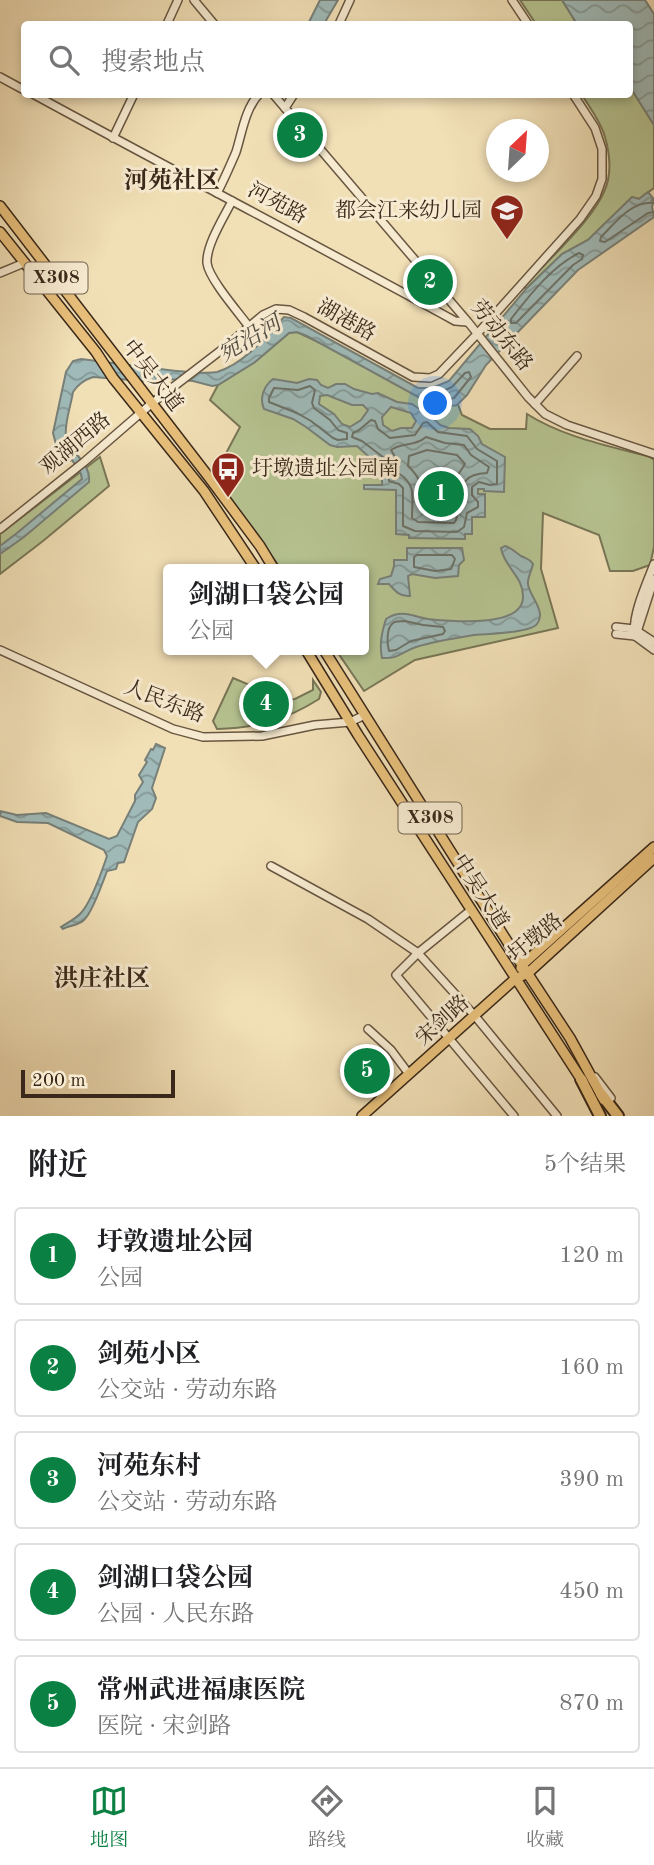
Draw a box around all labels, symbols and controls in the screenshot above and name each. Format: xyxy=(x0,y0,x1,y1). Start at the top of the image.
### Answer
search box xyxy=(21,21,633,98)
icon: search xyxy=(45,41,83,79)
text: 搜索地点 xyxy=(101,50,205,76)
pin: 3 xyxy=(277,109,323,161)
north arrow xyxy=(486,119,549,182)
district label: 河苑社区 xyxy=(124,167,220,194)
street label: 河苑路 xyxy=(244,178,311,228)
school or university icon: 都会江来幼儿园 xyxy=(488,192,526,241)
place label: 都会江来幼儿园 xyxy=(335,199,482,222)
pin: 2 xyxy=(407,256,453,308)
road number: X308 xyxy=(24,262,88,294)
street label: 湖港路 xyxy=(313,295,380,345)
street label: 劳动东路 xyxy=(466,295,537,375)
water label: 宛沿河 xyxy=(213,308,289,367)
street label: 中吴大道 xyxy=(118,335,188,416)
your location xyxy=(418,386,452,420)
street label: 观湖西路 xyxy=(36,407,115,479)
bus stop icon: 圩墩遗址公园南 xyxy=(209,450,247,499)
place label: 圩墩遗址公园南 xyxy=(252,457,399,480)
pin: 1 xyxy=(418,468,464,520)
popup xyxy=(163,564,369,655)
text: 剑湖口袋公园 xyxy=(188,583,344,609)
text: 公园 xyxy=(188,620,234,643)
street label: 人民东路 xyxy=(121,675,208,727)
pin: 4 xyxy=(243,678,289,730)
road number: X308 xyxy=(398,803,462,834)
street label: 中吴大道 xyxy=(448,850,513,933)
street label: 圩墩路 xyxy=(504,908,567,966)
district label: 洪庄社区 xyxy=(54,965,150,992)
street label: 宋剑路 xyxy=(411,991,473,1050)
pin: 5 xyxy=(344,1045,390,1097)
scale bar xyxy=(21,1067,175,1099)
text: 200 m xyxy=(32,1072,85,1091)
text: 附近 xyxy=(28,1151,88,1181)
text: 5个结果 xyxy=(544,1153,626,1176)
text: 圩敦遗址公园 xyxy=(97,1230,253,1256)
text: 1 xyxy=(46,1244,60,1267)
text: 120 m xyxy=(559,1244,624,1267)
text: 公园 xyxy=(97,1267,143,1290)
text: 剑苑小区 xyxy=(97,1342,201,1368)
text: 2 xyxy=(46,1356,60,1379)
text: 160 m xyxy=(559,1356,624,1379)
text: 公交站 · 劳动东路 xyxy=(97,1379,277,1402)
text: 河苑东村 xyxy=(97,1454,201,1480)
text: 3 xyxy=(46,1468,60,1491)
text: 390 m xyxy=(559,1468,624,1491)
text: 公交站 · 劳动东路 xyxy=(97,1491,277,1514)
text: 剑湖口袋公园 xyxy=(97,1566,253,1592)
text: 4 xyxy=(46,1580,60,1603)
text: 450 m xyxy=(559,1580,624,1603)
text: 公园 · 人民东路 xyxy=(97,1603,254,1626)
text: 常州武进福康医院 xyxy=(97,1678,305,1704)
text: 5 xyxy=(46,1692,60,1715)
text: 870 m xyxy=(559,1692,624,1715)
text: 医院 · 宋剑路 xyxy=(97,1715,231,1738)
tab: 地图 xyxy=(90,1782,128,1853)
tab: 路线 xyxy=(308,1782,346,1853)
tab: 收藏 xyxy=(526,1782,564,1853)

